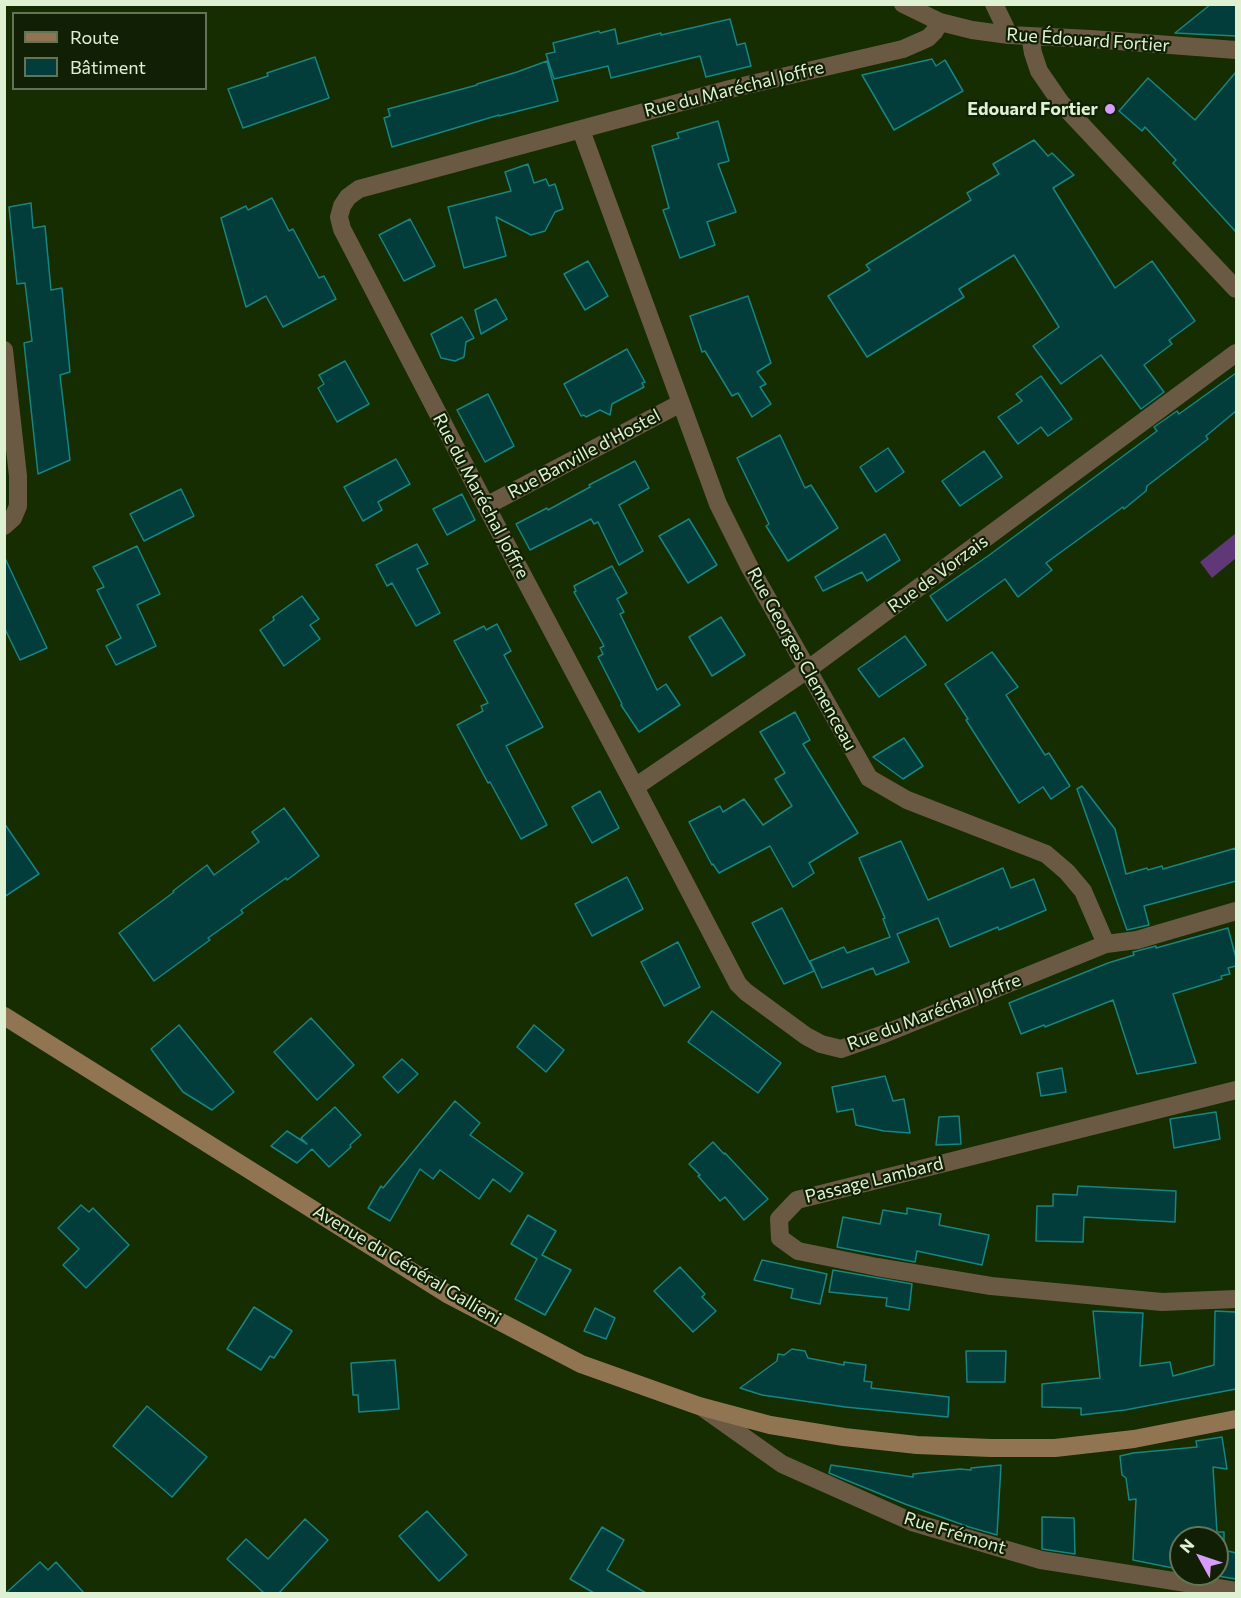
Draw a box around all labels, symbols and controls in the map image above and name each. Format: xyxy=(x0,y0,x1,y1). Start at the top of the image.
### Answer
legend xyxy=(12,12,207,90)
street label: Rue Édouard Fortier xyxy=(1006,24,1170,56)
text: Route xyxy=(70,26,119,48)
text: Bâtiment xyxy=(70,56,146,78)
street label: Rue du Maréchal Joffre xyxy=(642,56,826,122)
place label: Edouard Fortier xyxy=(967,98,1098,120)
marker: Edouard Fortier xyxy=(1103,102,1117,116)
street label: Rue Banville d'Hostel xyxy=(504,405,664,503)
street label: Rue du Maréchal Joffre xyxy=(428,410,534,582)
street label: Rue de Vorzais xyxy=(884,530,992,618)
street label: Rue Georges Clemenceau xyxy=(743,564,861,754)
street label: Rue du Maréchal Joffre xyxy=(844,969,1024,1055)
street label: Passage Lambard xyxy=(803,1152,945,1208)
street label: Avenue du Général Gallieni xyxy=(309,1200,505,1330)
street label: Rue Frémont xyxy=(901,1507,1009,1559)
north arrow xyxy=(1169,1526,1229,1586)
text: N xyxy=(1175,1535,1197,1556)

